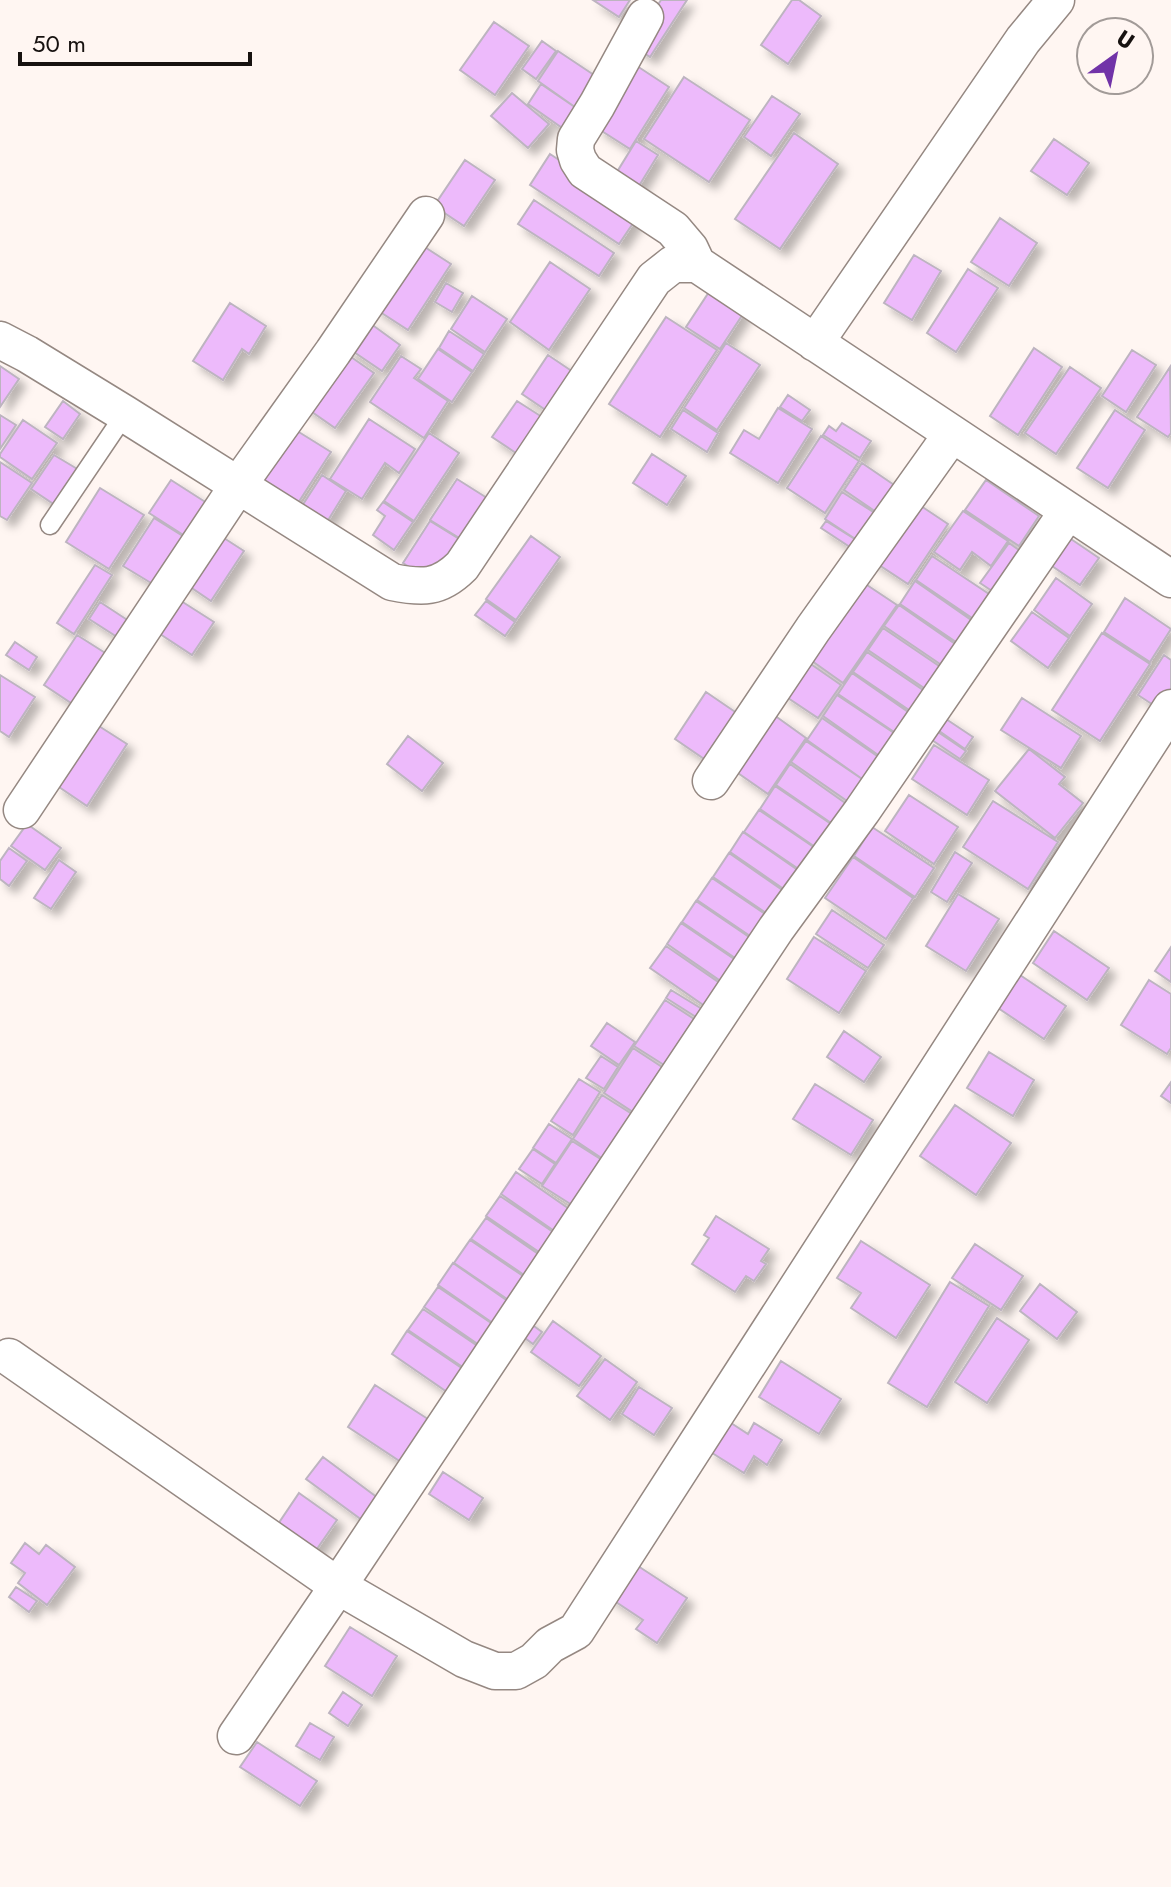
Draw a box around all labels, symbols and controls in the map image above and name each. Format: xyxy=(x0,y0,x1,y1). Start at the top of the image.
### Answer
scale bar xyxy=(20,16,250,66)
north arrow xyxy=(1075,16,1155,96)
text: U xyxy=(1111,22,1141,57)
text: 50 m xyxy=(32,26,86,61)

